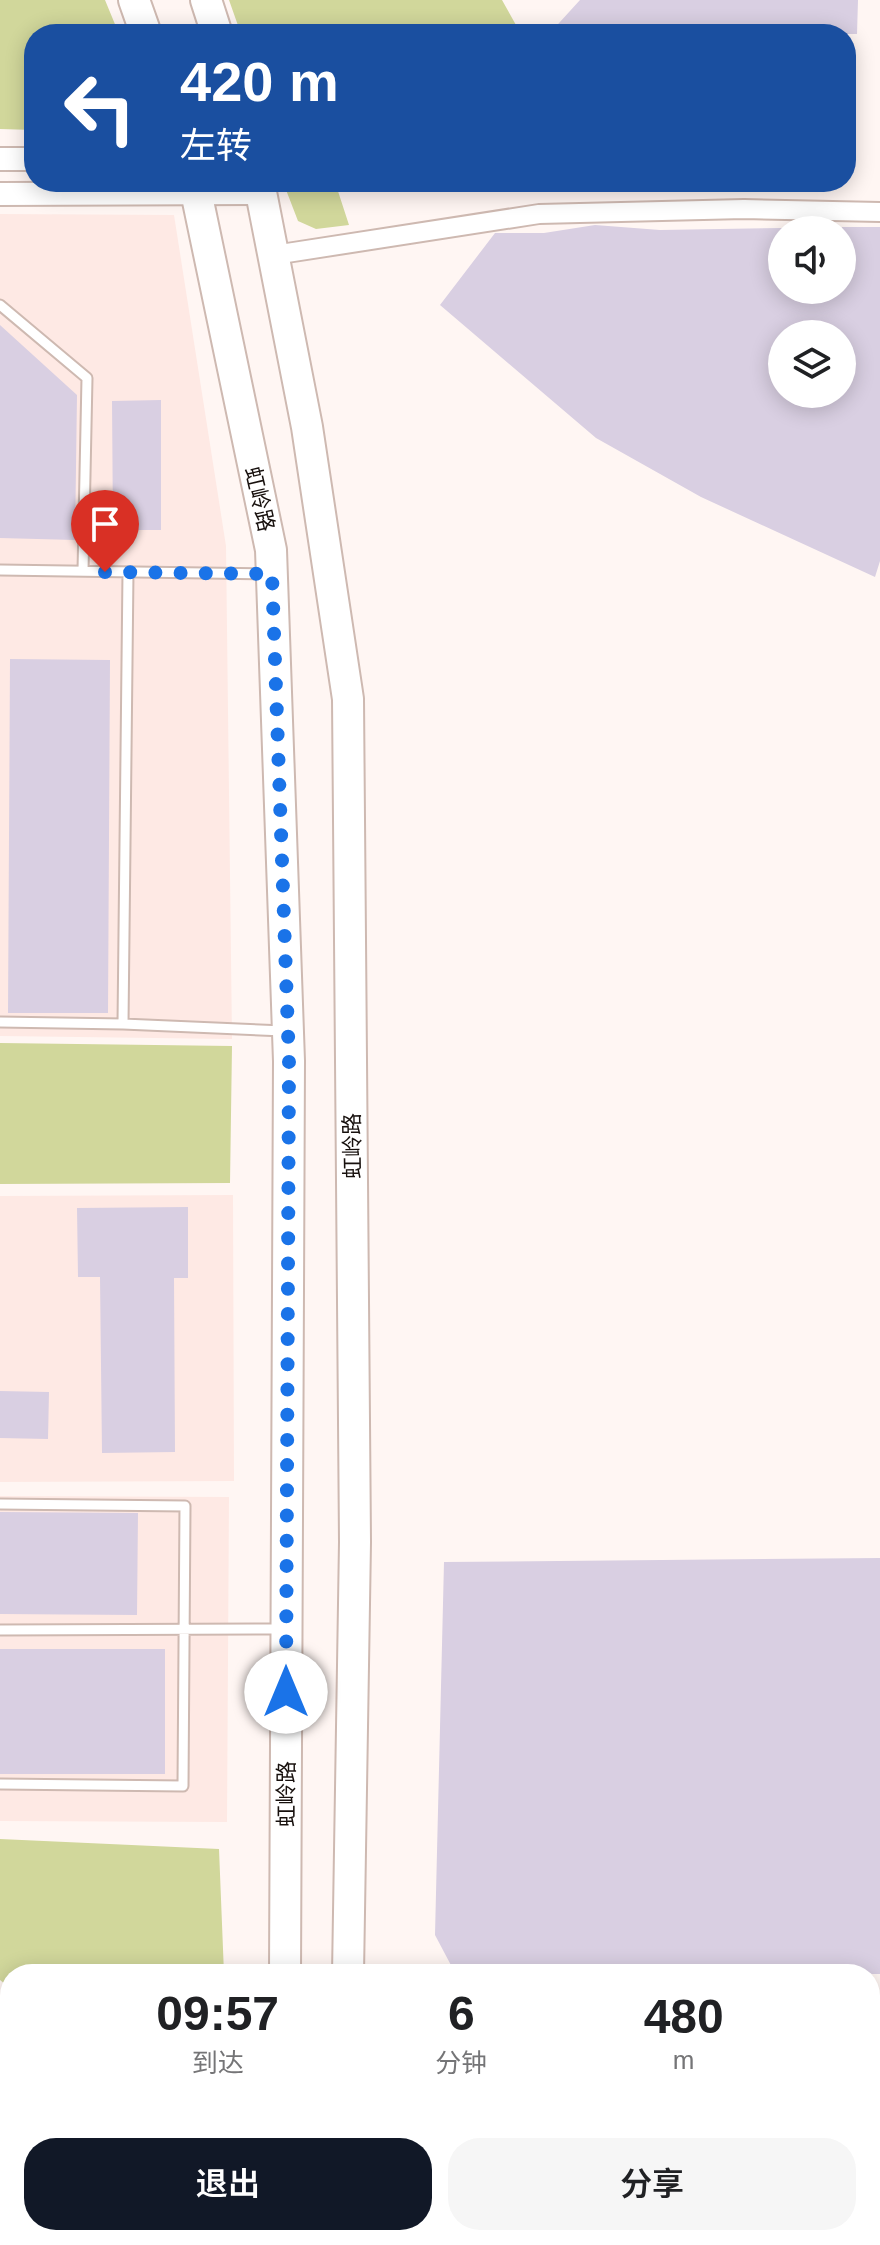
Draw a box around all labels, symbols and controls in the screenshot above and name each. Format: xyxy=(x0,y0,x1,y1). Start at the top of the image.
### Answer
text: 420 m xyxy=(180,50,339,113)
icon: left xyxy=(48,56,152,160)
text: 左转 xyxy=(180,125,252,166)
map controls xyxy=(768,216,856,408)
button: sound xyxy=(768,216,856,304)
button: layers xyxy=(768,320,856,408)
street label: 虹岭路 xyxy=(240,464,279,534)
pin xyxy=(71,490,139,572)
icon: arrive xyxy=(83,502,127,546)
street label: 虹岭路 xyxy=(339,1113,366,1179)
position arrow xyxy=(244,1650,328,1734)
street label: 虹岭路 xyxy=(274,1761,299,1827)
text: 09:57 xyxy=(156,1987,279,2040)
text: 6 xyxy=(448,1987,475,2040)
text: 480 xyxy=(644,1990,724,2043)
text: m xyxy=(673,2045,695,2075)
text: 到达 xyxy=(192,2048,244,2078)
text: 分钟 xyxy=(435,2048,487,2078)
button: 退出 xyxy=(24,2138,432,2230)
button: 分享 xyxy=(448,2138,856,2230)

